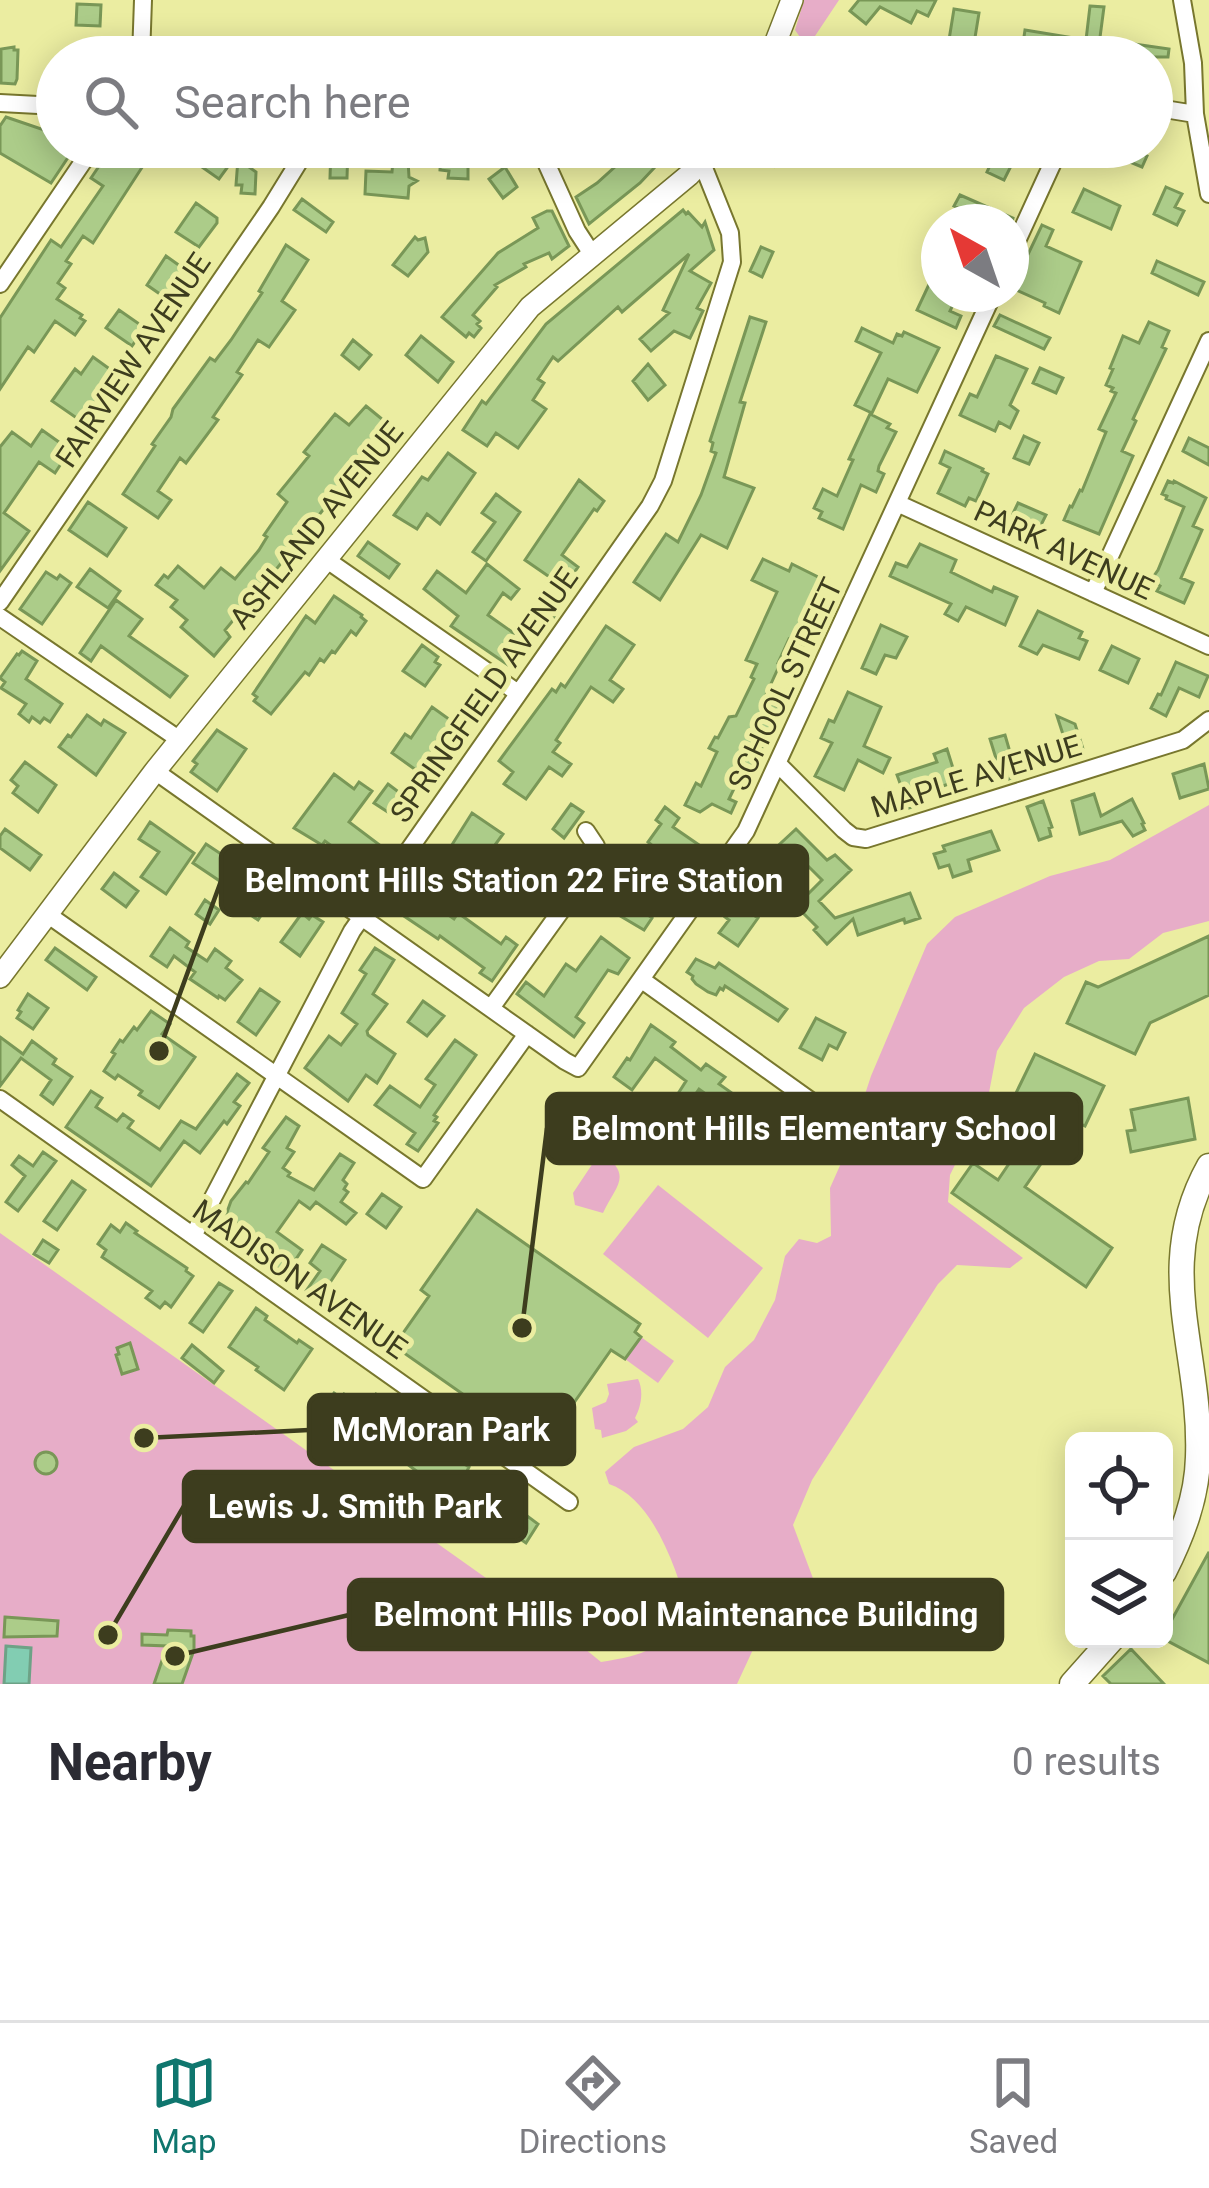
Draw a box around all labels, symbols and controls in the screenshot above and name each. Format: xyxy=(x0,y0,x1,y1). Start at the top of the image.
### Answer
search box xyxy=(36,36,1173,168)
icon: search xyxy=(78,69,144,135)
text: Search here xyxy=(174,76,411,129)
north arrow xyxy=(921,204,1029,312)
street label: FAIRVIEW AVENUE xyxy=(48,246,218,474)
street label: ASHLAND AVENUE xyxy=(222,415,410,635)
street label: PARK AVENUE xyxy=(969,493,1159,607)
street label: SPRINGFIELD AVENUE xyxy=(383,561,585,829)
street label: SCHOOL STREET xyxy=(721,572,850,796)
street label: MAPLE AVENUE xyxy=(867,727,1085,825)
callout: Belmont Hills Station 22 Fire Station xyxy=(221,846,807,915)
text: Belmont Hills Station 22 Fire Station xyxy=(245,861,783,900)
callout: Belmont Hills Elementary School xyxy=(547,1094,1081,1163)
text: Belmont Hills Elementary School xyxy=(571,1109,1057,1148)
street label: MADISON AVENUE xyxy=(186,1192,414,1366)
callout: McMoran Park xyxy=(309,1395,574,1464)
text: McMoran Park xyxy=(332,1410,550,1449)
map controls xyxy=(1065,1432,1173,1648)
button: locate xyxy=(1065,1432,1173,1540)
callout: Lewis J. Smith Park xyxy=(184,1472,526,1541)
text: Lewis J. Smith Park xyxy=(208,1487,502,1526)
button: layers xyxy=(1065,1540,1173,1648)
callout: Belmont Hills Pool Maintenance Building xyxy=(349,1580,1002,1649)
text: Belmont Hills Pool Maintenance Building xyxy=(374,1595,978,1634)
text: Nearby xyxy=(48,1733,212,1792)
text: 0 results xyxy=(1012,1739,1161,1785)
tab: Map xyxy=(151,2050,217,2161)
tab: Directions xyxy=(519,2050,667,2161)
tab: Saved xyxy=(969,2050,1058,2161)

